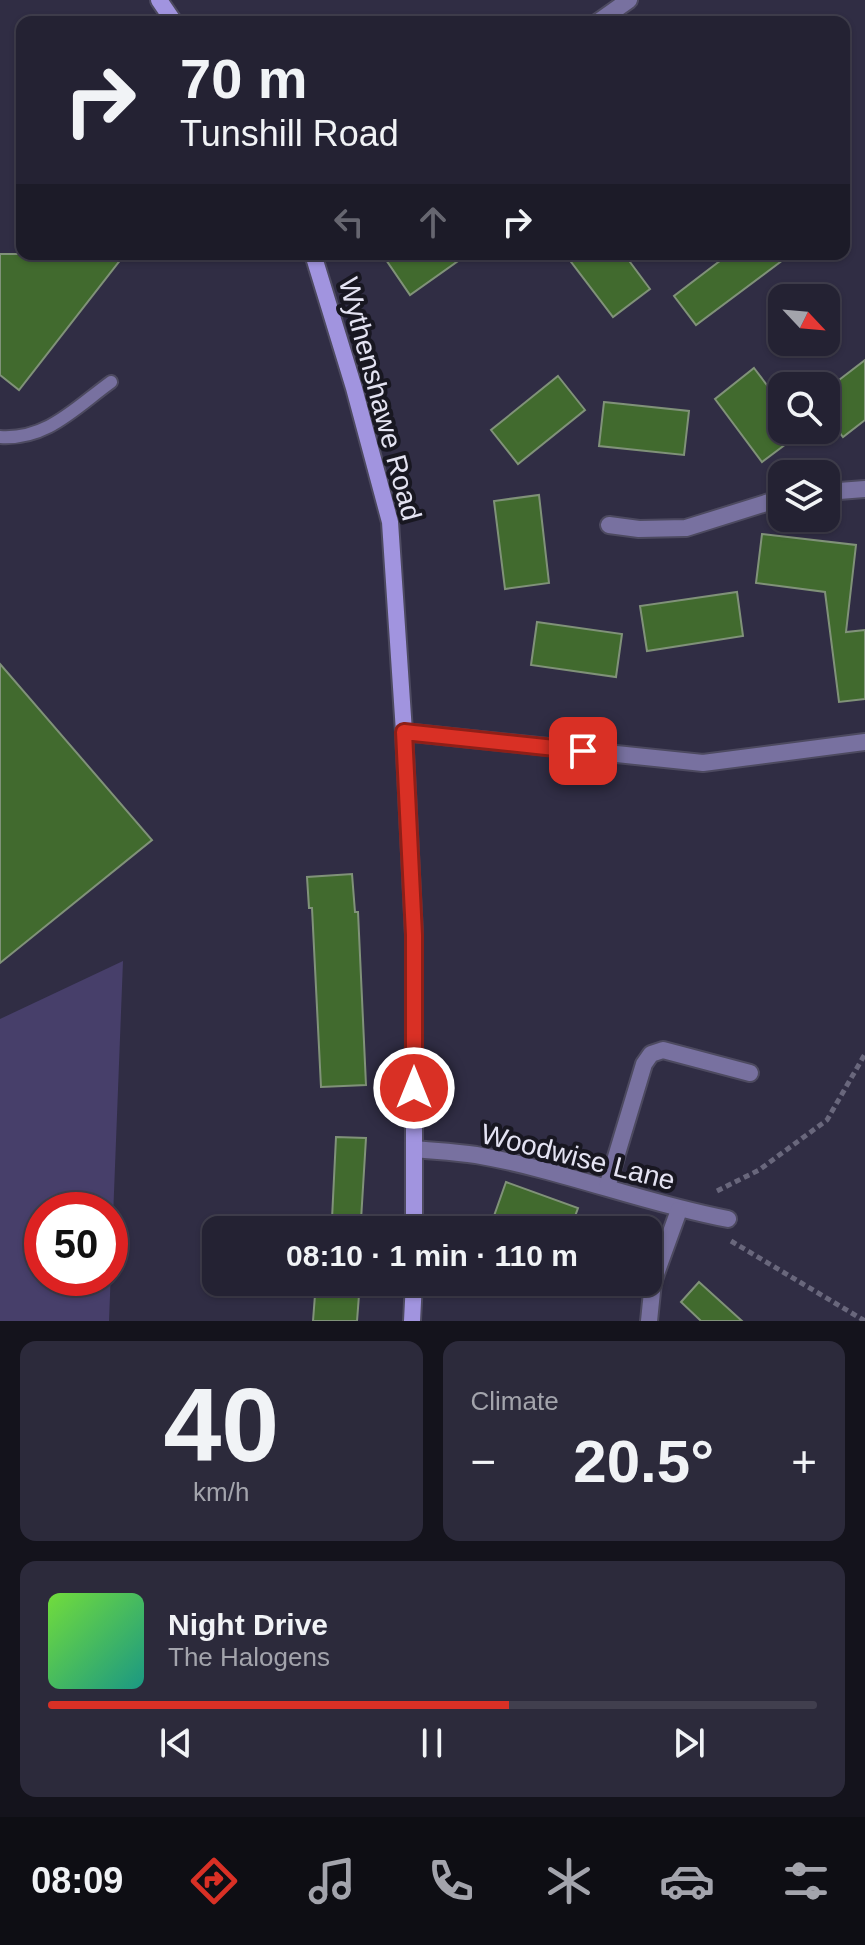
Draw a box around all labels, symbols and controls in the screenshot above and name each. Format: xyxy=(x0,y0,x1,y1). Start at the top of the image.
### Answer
text: 70 m xyxy=(180,47,308,110)
icon: right xyxy=(48,48,152,152)
text: Tunshill Road xyxy=(180,113,399,154)
icon: left xyxy=(327,200,371,244)
icon: ahead xyxy=(411,200,455,244)
icon: right xyxy=(495,200,539,244)
street label: Wythenshawe Road xyxy=(333,274,427,524)
north arrow xyxy=(768,284,840,356)
map controls xyxy=(768,284,840,532)
button: search xyxy=(768,372,840,444)
button: layers xyxy=(768,460,840,532)
pin xyxy=(549,717,617,785)
icon: arrive xyxy=(561,729,605,773)
position arrow xyxy=(372,1046,456,1130)
street label: Woodwise Lane xyxy=(478,1118,678,1196)
speed limit sign: 50 xyxy=(24,1192,128,1296)
text: 08:10 · 1 min · 110 m xyxy=(286,1239,578,1272)
text: 40 xyxy=(163,1367,279,1483)
text: Climate xyxy=(471,1386,559,1416)
text: 20.5° xyxy=(573,1428,714,1495)
text: − xyxy=(471,1437,496,1486)
text: + xyxy=(791,1437,817,1486)
text: km/h xyxy=(193,1477,249,1507)
text: Night Drive xyxy=(168,1608,328,1641)
text: The Halogens xyxy=(168,1642,330,1672)
icon: previous xyxy=(154,1721,198,1765)
icon: pause xyxy=(410,1721,454,1765)
icon: next xyxy=(667,1721,711,1765)
icon: directions xyxy=(186,1853,242,1909)
icon: music xyxy=(304,1853,360,1909)
icon: phone xyxy=(423,1853,479,1909)
icon: climate xyxy=(541,1853,597,1909)
icon: car xyxy=(659,1853,715,1909)
icon: filters xyxy=(778,1853,834,1909)
text: 08:09 xyxy=(31,1860,123,1901)

